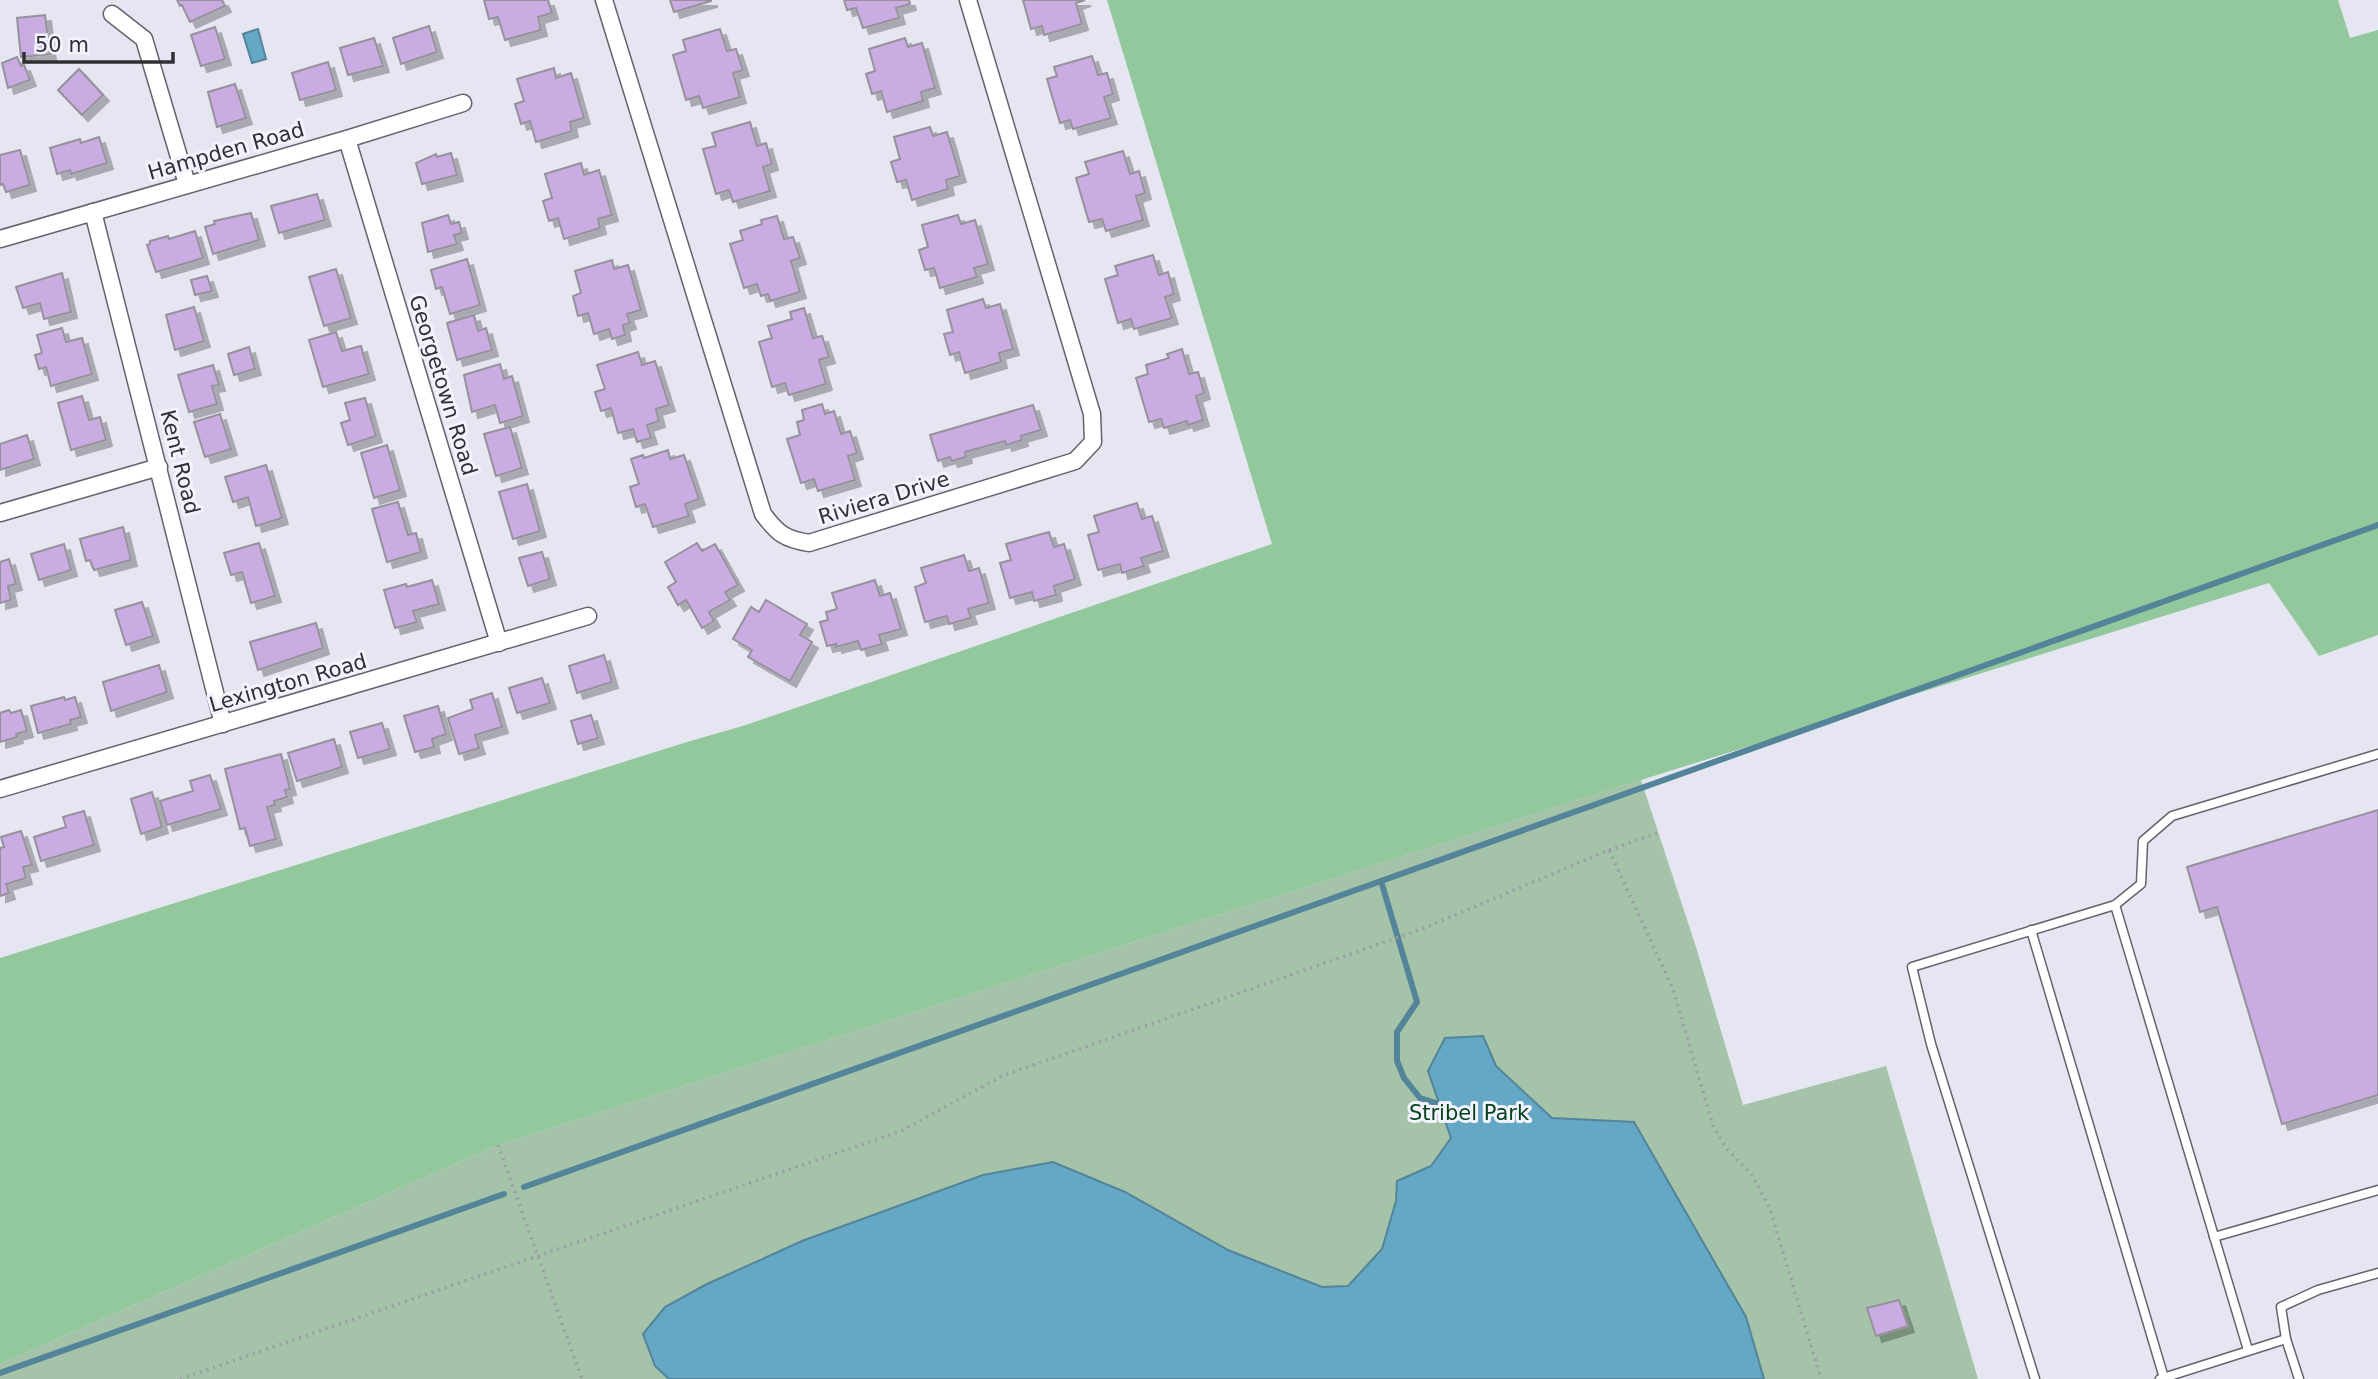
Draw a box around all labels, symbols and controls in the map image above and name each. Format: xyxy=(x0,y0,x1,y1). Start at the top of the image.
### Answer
scale bar xyxy=(24,21,173,65)
text: 50 m xyxy=(35,33,89,57)
street label: Hampden Road xyxy=(145,117,307,185)
street label: Georgetown Road xyxy=(404,292,482,478)
street label: Kent Road xyxy=(155,407,205,517)
street label: Riviera Drive xyxy=(816,467,952,529)
street label: Lexington Road xyxy=(207,649,369,717)
park label: Stribel Park xyxy=(1409,1101,1530,1125)

